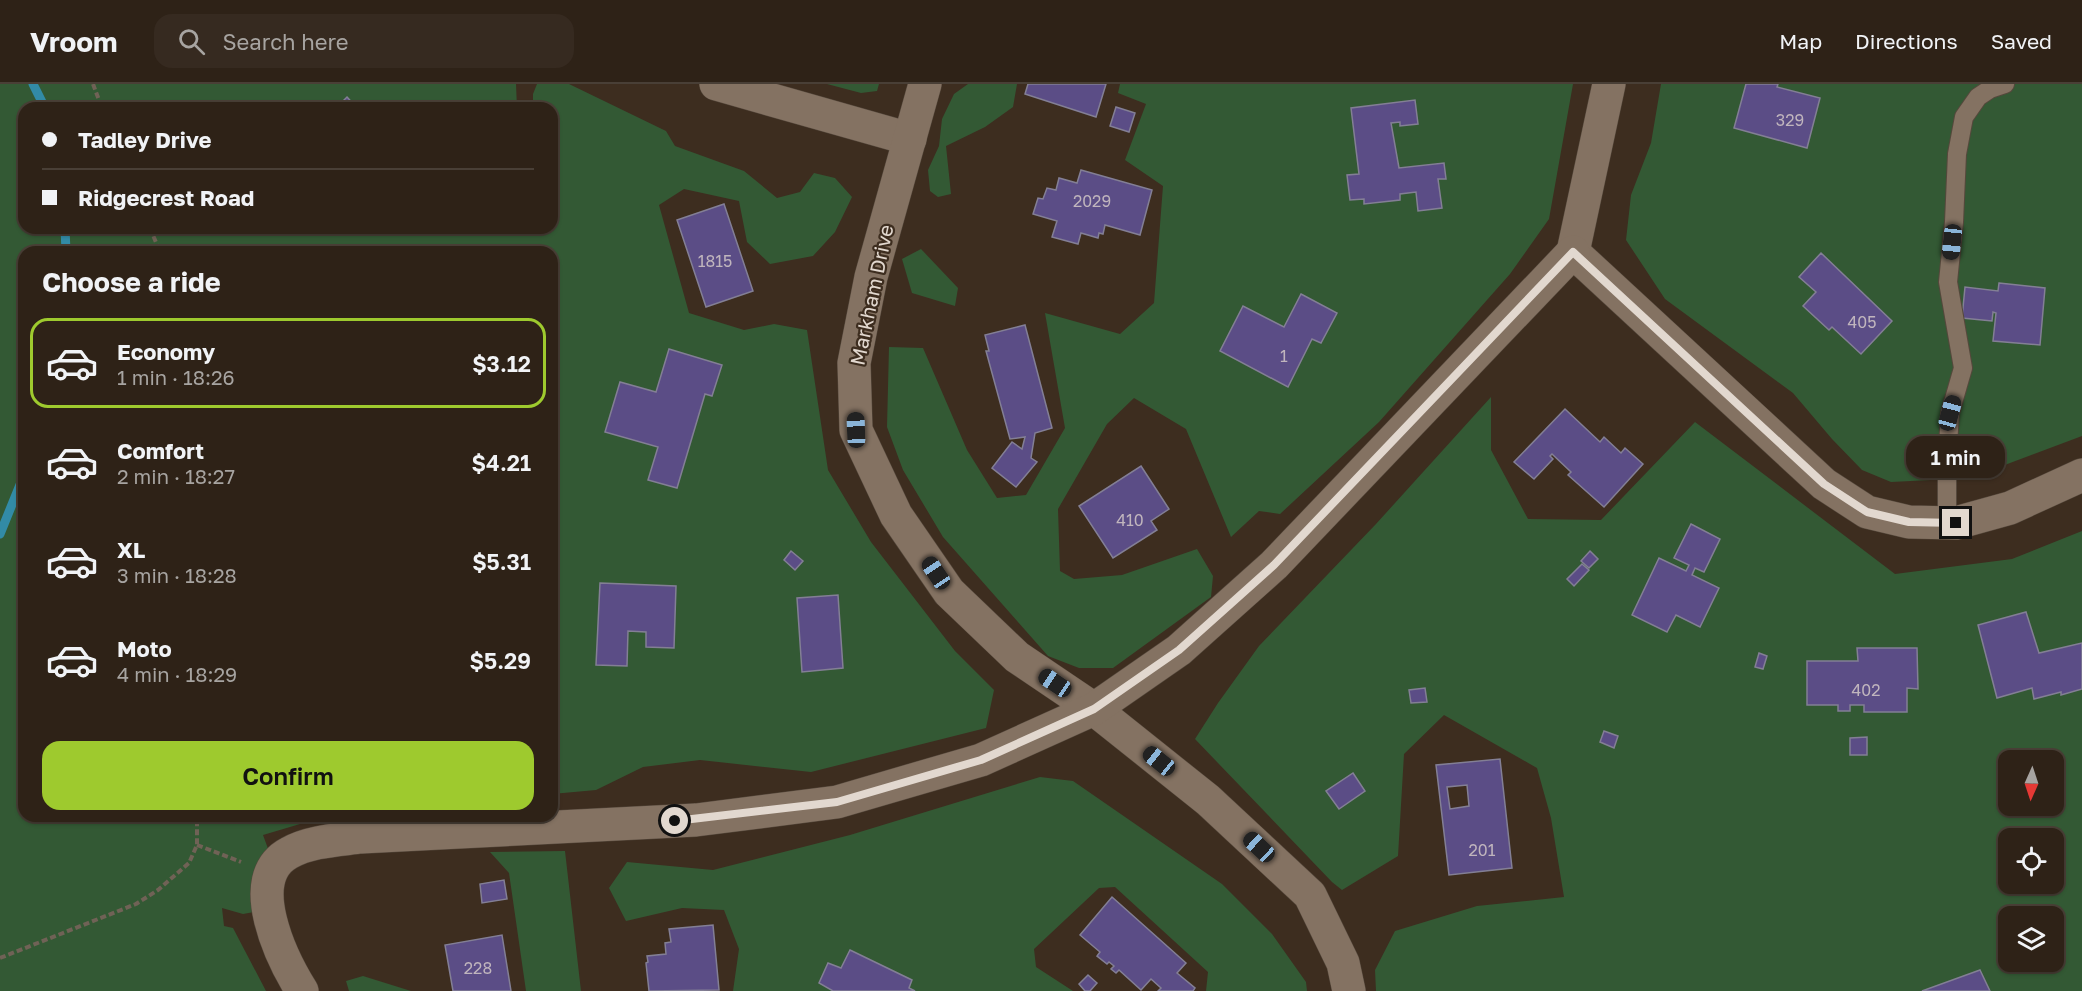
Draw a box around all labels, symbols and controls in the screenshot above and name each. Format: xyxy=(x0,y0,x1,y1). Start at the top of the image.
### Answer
search box xyxy=(154,14,574,68)
text: Vroom xyxy=(30,25,118,58)
icon: search xyxy=(175,25,208,58)
text: Search here xyxy=(223,28,349,55)
text: Map xyxy=(1779,28,1822,54)
text: Directions xyxy=(1855,28,1958,54)
text: Saved xyxy=(1991,28,2052,54)
house number: 329 xyxy=(1776,110,1804,130)
text: Tadley Drive xyxy=(78,126,211,153)
text: Ridgecrest Road xyxy=(78,184,254,211)
house number: 2029 xyxy=(1073,191,1111,211)
street label: Markham Drive xyxy=(844,222,898,367)
car xyxy=(1941,223,1963,261)
house number: 1815 xyxy=(698,251,732,271)
text: Choose a ride xyxy=(42,266,221,298)
house number: 405 xyxy=(1848,312,1876,332)
icon: car xyxy=(45,336,99,390)
text: Economy xyxy=(117,338,215,365)
house number: 1 xyxy=(1280,346,1288,366)
text: $3.12 xyxy=(472,350,531,377)
text: 1 min · 18:26 xyxy=(117,365,235,389)
car xyxy=(1937,393,1963,433)
car xyxy=(846,412,866,448)
icon: car xyxy=(45,435,99,489)
callout: 1 min xyxy=(1906,436,2006,478)
text: Comfort xyxy=(117,437,204,464)
text: 1 min xyxy=(1930,445,1981,469)
text: $4.21 xyxy=(472,449,531,476)
text: 2 min · 18:27 xyxy=(117,464,235,488)
route end xyxy=(1942,509,1969,536)
house number: 410 xyxy=(1116,510,1144,530)
icon: car xyxy=(45,534,99,588)
text: XL xyxy=(117,536,145,563)
text: $5.31 xyxy=(472,548,531,575)
car xyxy=(918,553,954,593)
text: 3 min · 18:28 xyxy=(117,563,237,587)
icon: car xyxy=(45,633,99,687)
text: Moto xyxy=(117,635,172,662)
text: $5.29 xyxy=(470,647,531,674)
text: 4 min · 18:29 xyxy=(117,662,237,686)
car xyxy=(1035,665,1075,701)
house number: 402 xyxy=(1852,680,1880,700)
button: Confirm xyxy=(42,741,534,810)
car xyxy=(1139,743,1179,779)
north arrow xyxy=(1998,750,2064,816)
map controls xyxy=(1998,750,2064,972)
route start xyxy=(661,807,688,834)
car xyxy=(1240,828,1278,866)
button: locate xyxy=(1998,828,2064,894)
house number: 201 xyxy=(1469,840,1496,860)
button: layers xyxy=(1998,906,2064,972)
house number: 228 xyxy=(464,958,492,978)

